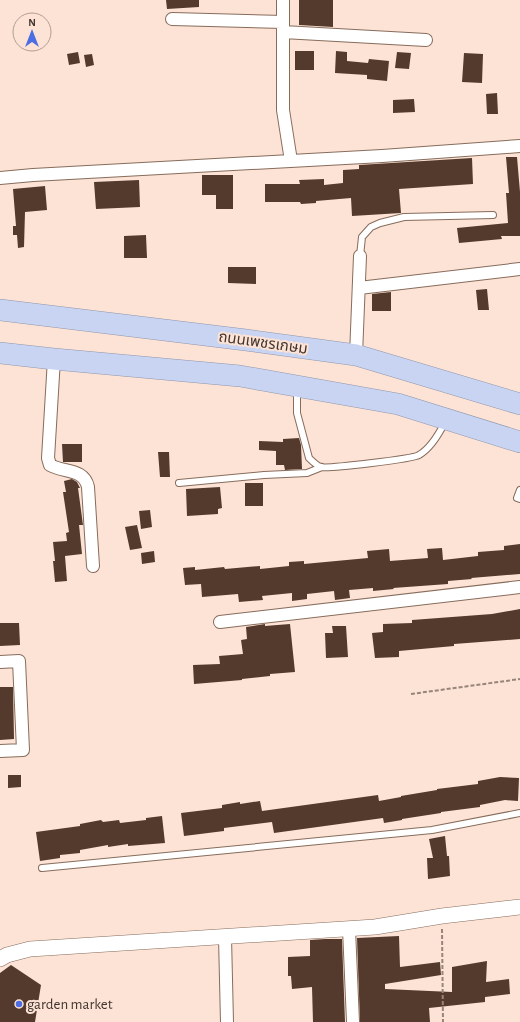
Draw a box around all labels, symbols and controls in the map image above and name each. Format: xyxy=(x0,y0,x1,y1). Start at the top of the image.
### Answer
north arrow xyxy=(12,12,52,52)
text: N xyxy=(28,17,36,28)
street label: ถนนเพชรเกษม xyxy=(217,329,309,357)
place label: garden market xyxy=(27,997,113,1012)
marker: garden market xyxy=(14,999,24,1009)

